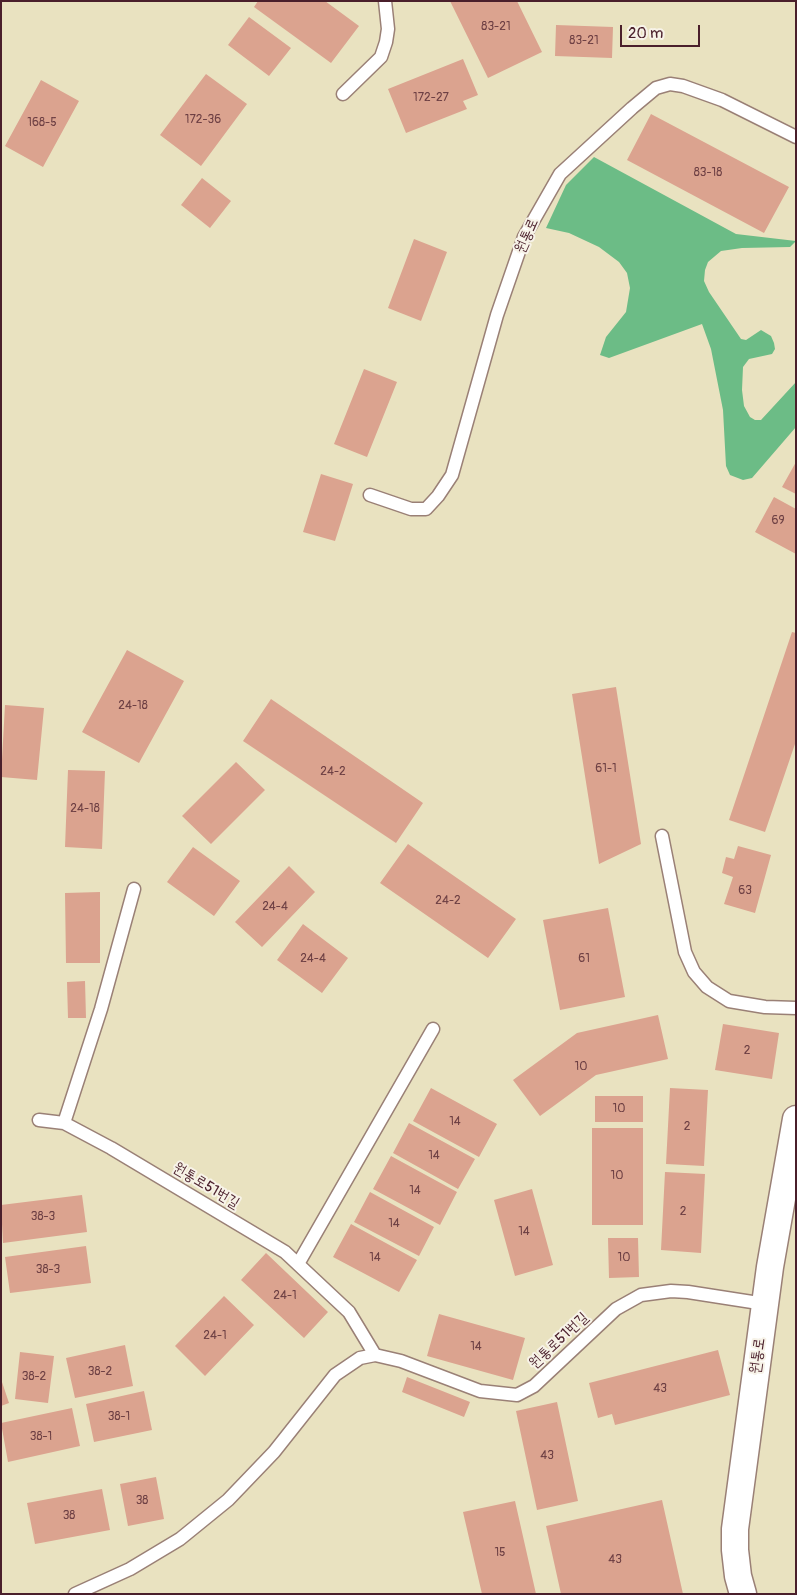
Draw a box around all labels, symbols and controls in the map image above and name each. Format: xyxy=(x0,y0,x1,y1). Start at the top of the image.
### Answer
scale bar xyxy=(622,15,702,47)
house number: 83-21 xyxy=(481,20,511,34)
text: 20 m xyxy=(628,24,663,43)
house number: 83-21 xyxy=(569,34,599,48)
house number: 172-27 xyxy=(413,91,449,105)
house number: 172-36 xyxy=(185,113,221,127)
house number: 168-5 xyxy=(27,116,57,130)
house number: 83-18 xyxy=(694,166,722,180)
street label: 원통로 xyxy=(511,216,543,256)
house number: 69 xyxy=(771,514,785,528)
house number: 24-18 xyxy=(118,699,148,713)
house number: 61-1 xyxy=(595,762,617,776)
house number: 24-2 xyxy=(320,765,346,779)
house number: 24-18 xyxy=(70,802,100,816)
house number: 63 xyxy=(738,884,752,898)
house number: 24-2 xyxy=(435,894,461,908)
house number: 24-4 xyxy=(262,900,288,914)
house number: 24-4 xyxy=(300,952,326,966)
house number: 61 xyxy=(578,952,590,966)
house number: 2 xyxy=(744,1044,750,1058)
house number: 10 xyxy=(575,1060,587,1074)
house number: 10 xyxy=(613,1102,625,1116)
house number: 14 xyxy=(449,1115,461,1129)
house number: 2 xyxy=(684,1120,690,1134)
house number: 14 xyxy=(428,1149,440,1163)
street label: 원통로51번길 xyxy=(170,1159,242,1213)
house number: 10 xyxy=(611,1169,623,1183)
house number: 14 xyxy=(409,1184,421,1198)
house number: 2 xyxy=(680,1205,686,1219)
house number: 38-3 xyxy=(31,1210,55,1224)
house number: 14 xyxy=(388,1217,400,1231)
house number: 14 xyxy=(518,1225,530,1239)
house number: 14 xyxy=(369,1251,381,1265)
house number: 10 xyxy=(618,1251,630,1265)
house number: 38-3 xyxy=(36,1263,60,1277)
house number: 24-1 xyxy=(273,1289,297,1303)
street label: 원통로51번길 xyxy=(526,1309,592,1373)
house number: 24-1 xyxy=(203,1329,227,1343)
street label: 원통로 xyxy=(747,1337,769,1375)
house number: 14 xyxy=(470,1340,482,1354)
house number: 38-2 xyxy=(88,1365,112,1379)
house number: 38-2 xyxy=(22,1370,46,1384)
house number: 43 xyxy=(653,1382,667,1396)
house number: 38-1 xyxy=(108,1410,130,1424)
house number: 38-1 xyxy=(30,1430,52,1444)
house number: 43 xyxy=(540,1449,554,1463)
house number: 38 xyxy=(136,1494,148,1508)
house number: 38 xyxy=(63,1509,75,1523)
house number: 15 xyxy=(494,1546,506,1560)
house number: 43 xyxy=(608,1553,622,1567)

